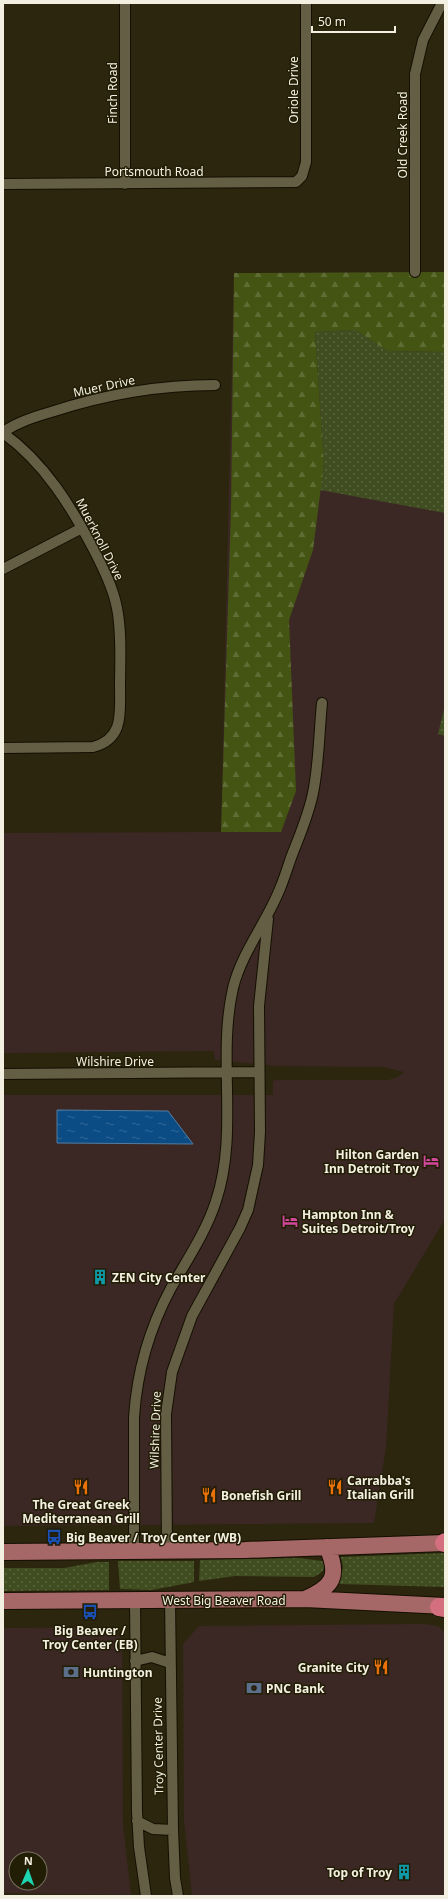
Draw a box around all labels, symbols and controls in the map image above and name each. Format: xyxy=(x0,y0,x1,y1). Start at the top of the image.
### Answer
scale bar xyxy=(312,8,395,34)
text: 50 m xyxy=(318,13,346,30)
street label: Oriole Drive xyxy=(285,56,302,124)
street label: Finch Road xyxy=(104,62,121,124)
street label: Old Creek Road xyxy=(394,91,411,179)
street label: Portsmouth Road xyxy=(104,163,204,180)
street label: Muer Drive xyxy=(72,371,137,401)
street label: Muerknoll Drive xyxy=(72,495,128,583)
street label: Wilshire Drive xyxy=(76,1053,154,1070)
place label: Hilton Garden Inn Detroit Troy xyxy=(324,1146,419,1177)
hotel icon: Hilton Garden Inn Detroit Troy xyxy=(422,1152,440,1170)
place label: Hampton Inn & Suites Detroit/Troy xyxy=(302,1206,415,1237)
hotel icon: Hampton Inn & Suites Detroit/Troy xyxy=(281,1212,299,1230)
building icon: ZEN City Center xyxy=(91,1268,109,1286)
place label: ZEN City Center xyxy=(112,1269,206,1286)
street label: Wilshire Drive xyxy=(145,1391,165,1469)
place label: Carrabba's Italian Grill xyxy=(347,1472,414,1503)
restaurant icon: The Great Greek Mediterranean Grill xyxy=(72,1478,90,1496)
restaurant icon: Carrabba's Italian Grill xyxy=(326,1478,344,1496)
restaurant icon: Bonefish Grill xyxy=(200,1486,218,1504)
place label: Bonefish Grill xyxy=(221,1487,301,1504)
place label: The Great Greek Mediterranean Grill xyxy=(22,1496,140,1527)
bus stop icon: Big Beaver / Troy Center (WB) xyxy=(45,1528,63,1546)
place label: Big Beaver / Troy Center (WB) xyxy=(66,1529,241,1546)
street label: West Big Beaver Road xyxy=(162,1592,286,1609)
bus stop icon: Big Beaver / Troy Center (EB) xyxy=(81,1603,99,1621)
place label: Big Beaver / Troy Center (EB) xyxy=(42,1622,138,1653)
restaurant icon: Granite City xyxy=(372,1658,390,1676)
place label: Granite City xyxy=(298,1659,369,1676)
bank icon: Huntington xyxy=(62,1663,80,1681)
place label: Huntington xyxy=(83,1664,152,1681)
bank icon: PNC Bank xyxy=(245,1679,263,1697)
place label: PNC Bank xyxy=(266,1680,325,1697)
street label: Troy Center Drive xyxy=(149,1697,167,1795)
north arrow xyxy=(8,1851,48,1891)
text: N xyxy=(24,1853,33,1868)
building icon: Top of Troy xyxy=(395,1863,413,1881)
place label: Top of Troy xyxy=(327,1864,392,1881)

